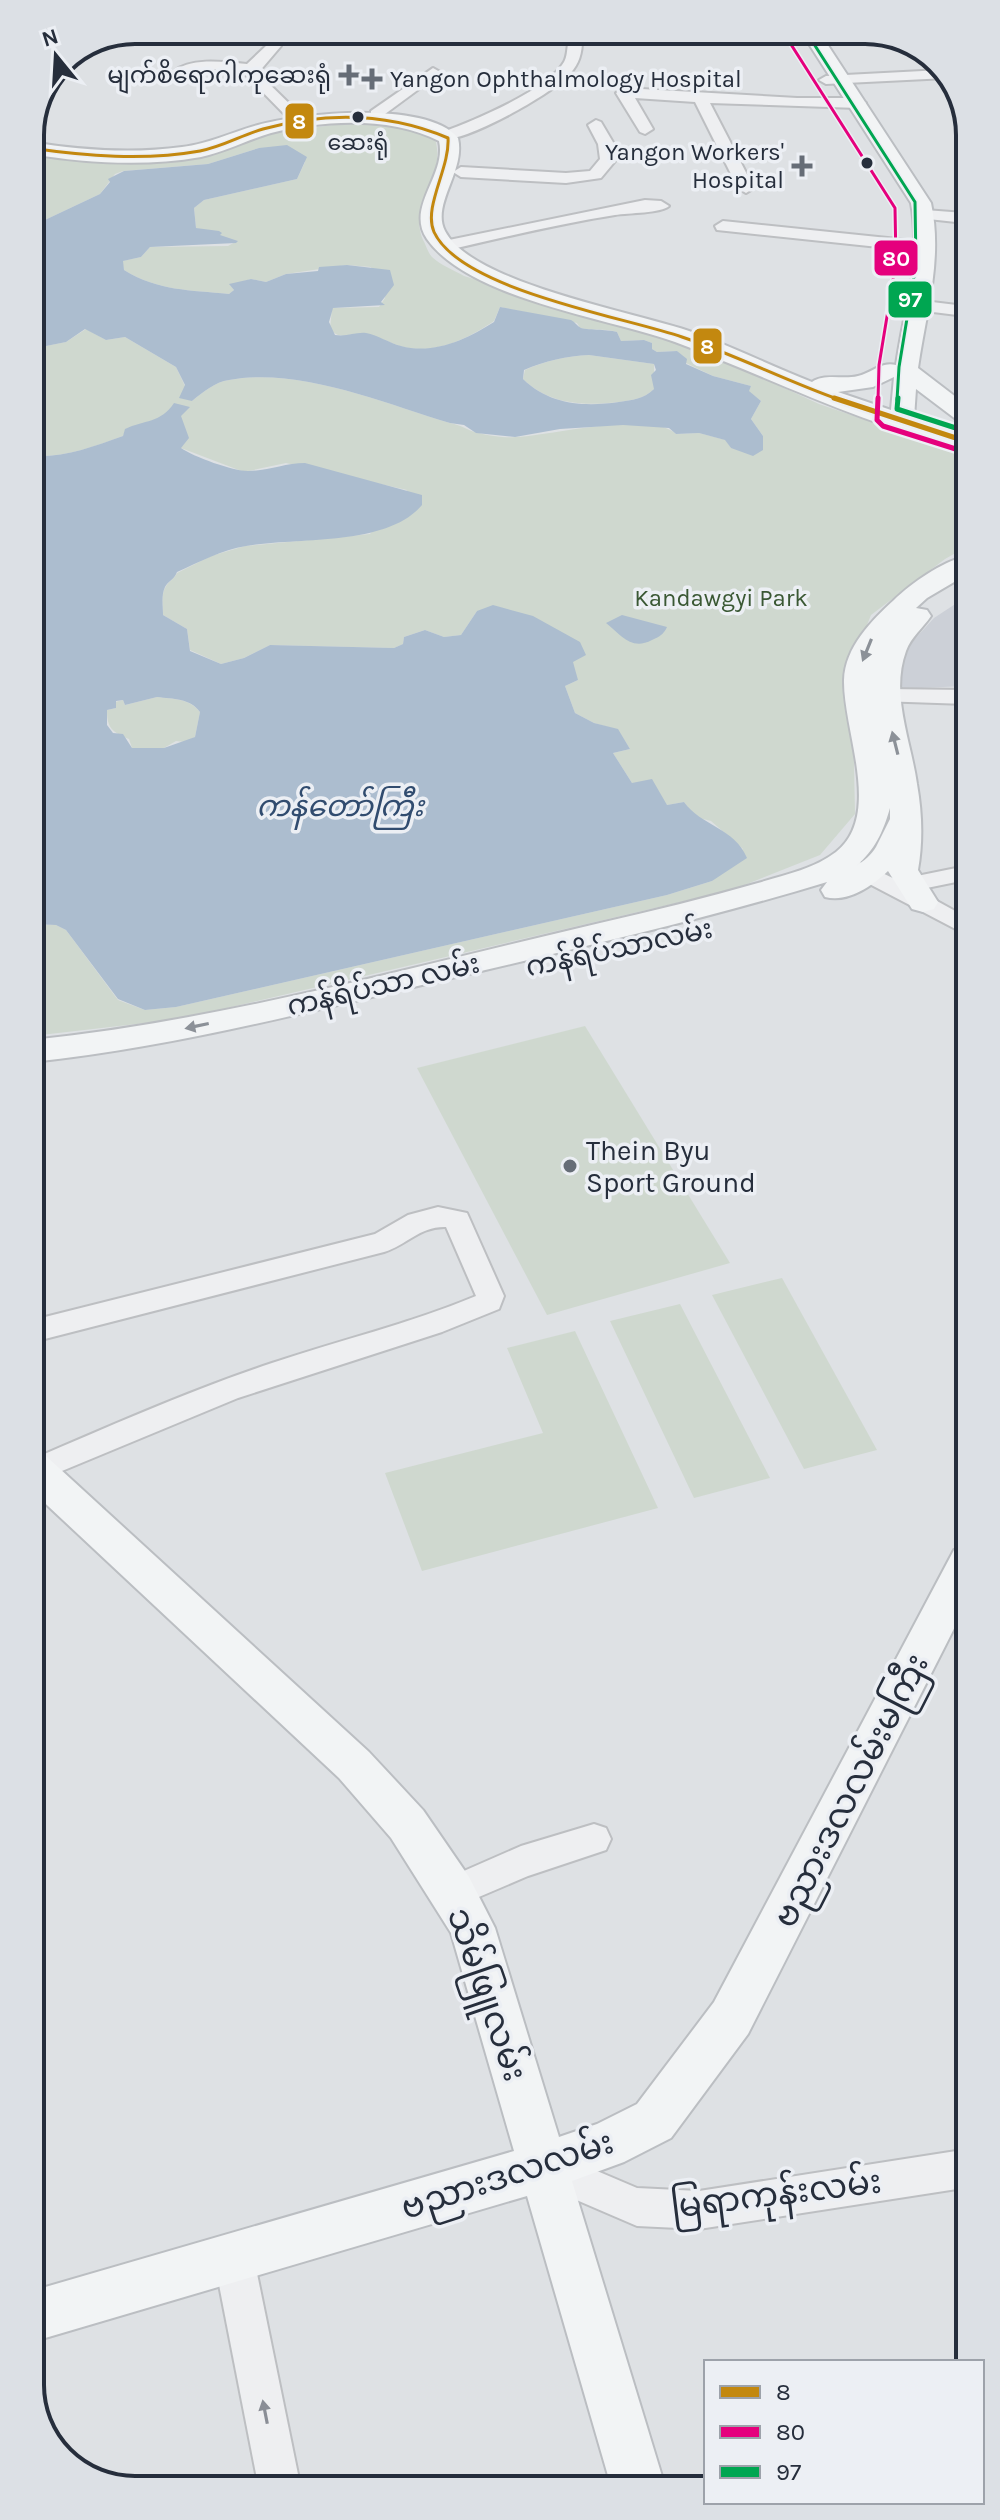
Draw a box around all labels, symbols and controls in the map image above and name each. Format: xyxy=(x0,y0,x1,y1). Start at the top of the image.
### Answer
north arrow xyxy=(16,16,96,96)
text: N xyxy=(39,23,62,53)
place label: မျက်စိရောဂါကုဆေးရုံ xyxy=(107,59,331,94)
marker: မျက်စိရောဂါကုဆေးရုံ xyxy=(338,64,360,86)
place label: Yangon Ophthalmology Hospital xyxy=(390,65,742,93)
marker: Yangon Ophthalmology Hospital xyxy=(361,68,383,90)
line badge: 8 xyxy=(284,102,315,140)
text: 8 xyxy=(292,109,306,135)
marker: ဆေးရုံ xyxy=(350,109,366,125)
place label: ဆေးရုံ xyxy=(328,130,388,160)
place label: Yangon Workers' Hospital xyxy=(605,138,784,194)
marker: Yangon Workers' Hospital xyxy=(791,155,813,177)
unlabelled marker xyxy=(859,155,875,171)
line badge: 80 xyxy=(873,239,919,277)
text: 80 xyxy=(882,246,910,272)
line badge: 97 xyxy=(887,280,933,319)
text: 97 xyxy=(898,287,922,313)
line badge: 8 xyxy=(692,327,723,365)
text: 8 xyxy=(700,334,714,360)
park label: Kandawgyi Park xyxy=(634,584,808,612)
one-way arrow xyxy=(860,638,873,662)
one-way arrow xyxy=(888,731,901,756)
water label: ကန်တော်ကြီး xyxy=(256,785,425,831)
street label: ကန်ရိပ်သာလမ်း xyxy=(522,910,717,989)
street label: ကန်ရိပ်သာ လမ်း xyxy=(283,944,484,1029)
one-way arrow xyxy=(184,1020,209,1033)
place label: Thein Byu Sport Ground xyxy=(586,1134,756,1199)
marker: Thein Byu Sport Ground xyxy=(561,1157,579,1175)
street label: ဗညားဒလလမ်းမကြီး xyxy=(760,1645,943,1937)
street label: သိမ်ဖြူလမ်း xyxy=(432,1901,540,2089)
street label: ဗညားဒလလမ်း xyxy=(394,2117,621,2235)
street label: မြရာကုန်းလမ်း xyxy=(668,2156,885,2234)
legend xyxy=(704,2360,984,2504)
text: 8 xyxy=(776,2378,791,2406)
one-way arrow xyxy=(258,2399,270,2424)
text: 80 xyxy=(776,2418,805,2446)
text: 97 xyxy=(776,2458,801,2486)

